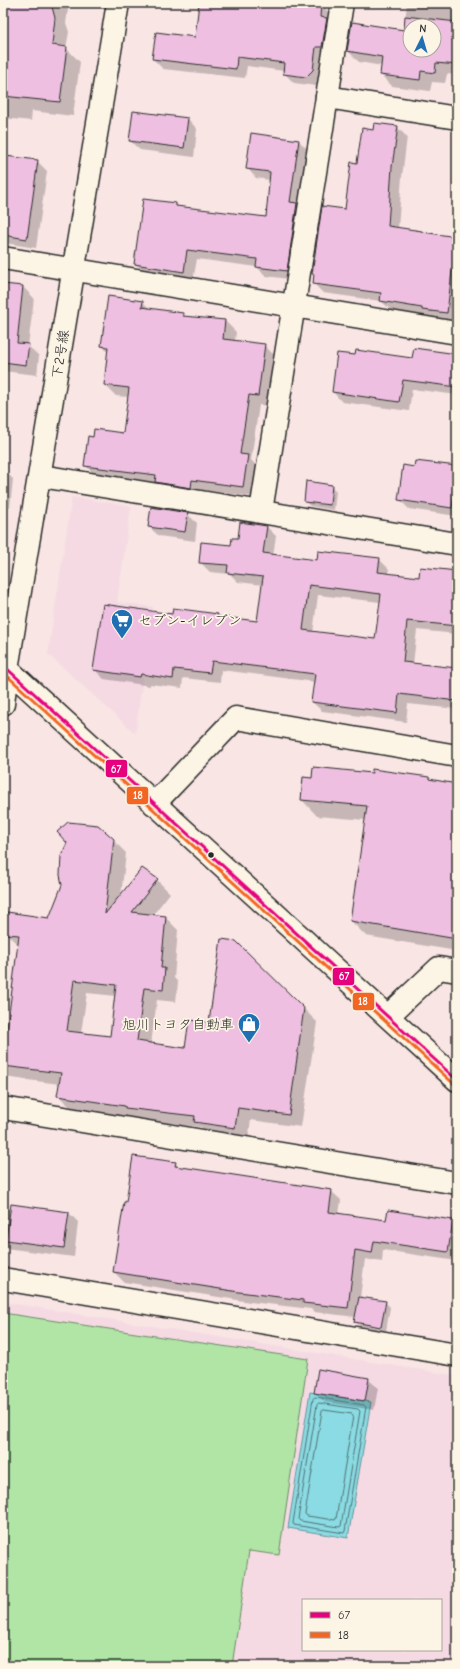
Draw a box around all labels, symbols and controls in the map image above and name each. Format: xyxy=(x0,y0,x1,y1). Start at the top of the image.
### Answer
north arrow xyxy=(402,18,442,58)
text: N xyxy=(419,22,427,35)
street label: 下2号線 xyxy=(48,328,73,380)
supermarket icon: セブン-イレブン xyxy=(109,607,135,640)
place label: セブン-イレブン xyxy=(138,612,242,629)
line badge: 67 xyxy=(105,759,128,778)
text: 67 xyxy=(111,763,121,776)
line badge: 18 xyxy=(126,786,149,805)
text: 18 xyxy=(133,789,143,802)
unlabelled marker xyxy=(206,850,216,860)
line badge: 67 xyxy=(332,967,355,986)
text: 67 xyxy=(339,970,349,983)
line badge: 18 xyxy=(352,992,375,1011)
text: 18 xyxy=(358,995,368,1008)
shop icon: 旭川トヨタ自動車 xyxy=(236,1011,262,1044)
place label: 旭川トヨタ自動車 xyxy=(122,1016,234,1033)
legend xyxy=(302,1599,442,1651)
text: 67 xyxy=(338,1608,351,1622)
text: 18 xyxy=(338,1628,349,1642)

